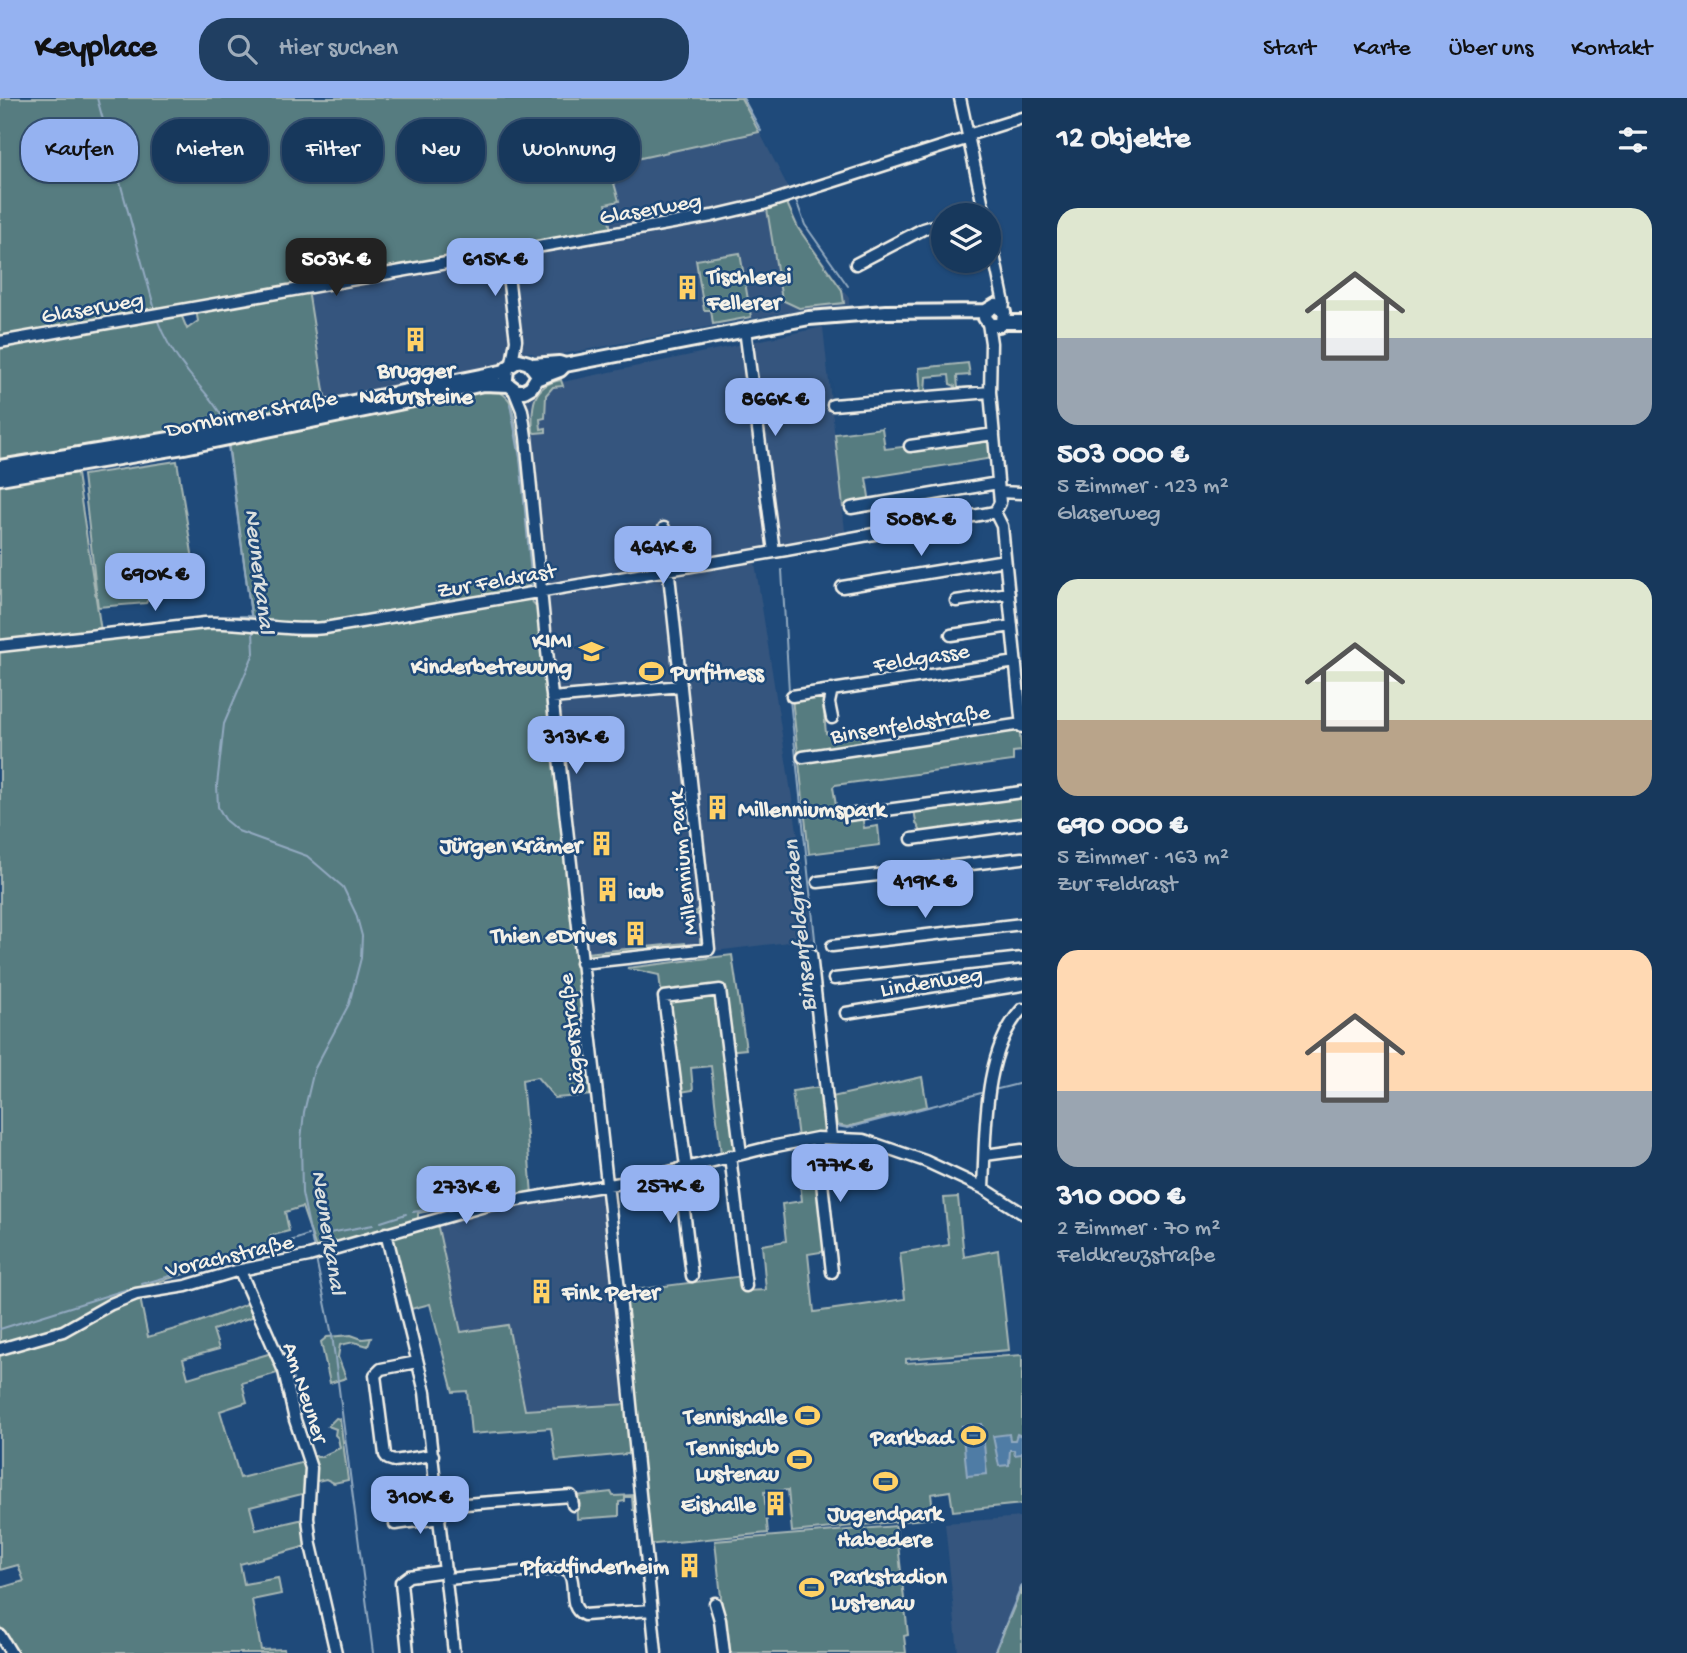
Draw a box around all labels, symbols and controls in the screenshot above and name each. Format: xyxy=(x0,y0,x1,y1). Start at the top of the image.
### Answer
search box xyxy=(199,18,689,81)
text: Keyplace xyxy=(35,30,157,68)
icon: search xyxy=(223,30,261,68)
text: Hier suchen xyxy=(279,34,398,65)
text: Start xyxy=(1263,35,1315,64)
text: Karte xyxy=(1353,35,1411,64)
text: Über uns xyxy=(1449,35,1533,64)
text: Kontakt xyxy=(1571,35,1652,64)
chip: Kaufen xyxy=(21,119,138,182)
chip: Mieten xyxy=(152,119,268,182)
chip: Filter xyxy=(282,119,383,182)
chip: Neu xyxy=(397,119,485,182)
chip: Wohnung xyxy=(499,119,640,182)
icon: filters xyxy=(1614,121,1652,159)
text: 12 Objekte xyxy=(1057,123,1190,158)
street label: Glaserweg xyxy=(597,188,704,233)
map controls xyxy=(931,203,1001,273)
button: layers xyxy=(931,203,1001,273)
pin: 503K € xyxy=(279,238,393,298)
pin: 615K € xyxy=(438,238,552,298)
text: 503K € xyxy=(302,247,370,274)
text: 615K € xyxy=(463,247,527,274)
icon: home xyxy=(1292,253,1418,379)
place label: Tischlerei Fellerer xyxy=(705,265,791,318)
building icon: Tischlerei Fellerer xyxy=(673,274,701,302)
street label: Glaserweg xyxy=(39,287,146,332)
building icon: Brugger Natursteine xyxy=(402,325,430,353)
place label: Brugger Natursteine xyxy=(359,359,474,412)
pin: 866K € xyxy=(718,378,832,438)
street label: Dornbirner Straße xyxy=(161,385,341,446)
text: 866K € xyxy=(741,387,809,414)
text: 503 000 € xyxy=(1057,439,1189,474)
text: 5 Zimmer · 123 m² xyxy=(1057,474,1229,501)
pin: 508K € xyxy=(864,498,978,558)
text: Glaserweg xyxy=(1057,501,1161,528)
water label: Neunerkanal xyxy=(235,507,280,637)
text: 508K € xyxy=(886,507,956,534)
pin: 464K € xyxy=(606,526,720,586)
text: 464K € xyxy=(630,535,696,562)
pin: 690K € xyxy=(98,554,212,613)
street label: Zur Feldrast xyxy=(435,558,560,606)
text: 690K € xyxy=(121,562,189,589)
icon: home xyxy=(1292,624,1418,750)
place label: KIMI Kinderbetreuung xyxy=(410,629,572,682)
school or university icon: KIMI Kinderbetreuung xyxy=(578,638,606,666)
street label: Feldgasse xyxy=(871,638,973,681)
sports icon: Purfitness xyxy=(637,657,665,685)
place label: Purfitness xyxy=(669,661,765,688)
street label: Binsenfeldstraße xyxy=(828,699,993,752)
pin: 313K € xyxy=(519,716,633,776)
text: 313K € xyxy=(544,725,608,752)
street label: Millennium Park xyxy=(663,786,706,937)
building icon: Millenniumspark xyxy=(704,794,732,822)
place label: Millenniumspark xyxy=(738,798,889,825)
text: 690 000 € xyxy=(1057,810,1187,845)
building icon: Jürgen Krämer xyxy=(588,830,616,858)
place label: Jürgen Krämer xyxy=(439,834,585,861)
water label: Binsenfeldgraben xyxy=(778,838,825,1013)
text: 5 Zimmer · 163 m² xyxy=(1057,845,1229,872)
pin: 419K € xyxy=(868,860,982,920)
text: 419K € xyxy=(893,869,957,896)
text: Zur Feldrast xyxy=(1057,872,1177,899)
building icon: icub xyxy=(594,876,622,904)
place label: icub xyxy=(628,880,665,907)
building icon: Thien eDrives xyxy=(622,920,650,948)
place label: Thien eDrives xyxy=(489,924,618,951)
street label: Lindenweg xyxy=(878,962,985,1005)
street label: Sägerstraße xyxy=(554,971,593,1095)
icon: home xyxy=(1292,995,1418,1121)
pin: 177K € xyxy=(783,1144,897,1204)
text: 177K € xyxy=(807,1153,873,1180)
pin: 273K € xyxy=(409,1166,523,1226)
pin: 257K € xyxy=(613,1166,727,1225)
water label: Neunerkanal xyxy=(302,1168,351,1299)
text: 257K € xyxy=(636,1174,704,1201)
text: 273K € xyxy=(433,1175,499,1202)
text: 310 000 € xyxy=(1057,1181,1185,1216)
text: 2 Zimmer · 70 m² xyxy=(1057,1216,1220,1243)
street label: Vorachstraße xyxy=(162,1229,297,1285)
text: Feldkreuzstraße xyxy=(1057,1243,1215,1270)
building icon: Fink Peter xyxy=(528,1277,556,1305)
place label: Fink Peter xyxy=(561,1281,662,1308)
street label: Am Neuner xyxy=(275,1339,333,1448)
sports icon: Tennishalle xyxy=(793,1401,821,1429)
place label: Tennishalle xyxy=(682,1405,788,1432)
sports icon: Parkbad xyxy=(959,1422,987,1450)
place label: Parkbad xyxy=(869,1426,956,1453)
place label: Tennisclub Lustenau xyxy=(685,1436,780,1489)
sports icon: Tennisclub Lustenau xyxy=(785,1445,813,1473)
sports icon: Jugendpark Habedere xyxy=(871,1468,899,1496)
pin: 310K € xyxy=(363,1476,477,1536)
text: 310K € xyxy=(387,1485,453,1512)
building icon: Eishalle xyxy=(762,1489,790,1517)
place label: Eishalle xyxy=(681,1493,757,1520)
place label: Jugendpark Habedere xyxy=(827,1502,945,1555)
building icon: Pfadfinderheim xyxy=(675,1551,703,1579)
place label: Pfadfinderheim xyxy=(519,1555,670,1582)
place label: Parkstadion Lustenau xyxy=(829,1565,948,1618)
sports icon: Parkstadion Lustenau xyxy=(797,1574,825,1602)

